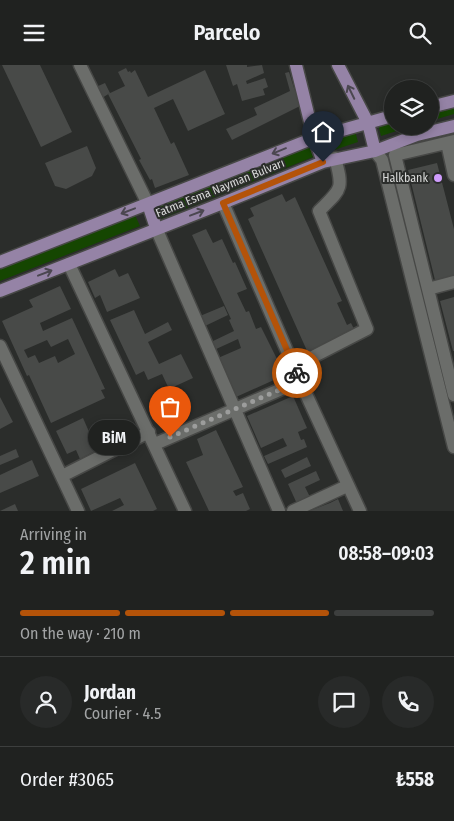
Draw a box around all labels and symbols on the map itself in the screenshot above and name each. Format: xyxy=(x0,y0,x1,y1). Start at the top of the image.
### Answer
one-way arrow xyxy=(346,85,355,100)
pin xyxy=(302,111,344,162)
one-way arrow xyxy=(272,147,287,157)
street label: Fatma Esma Nayman Bulvarı xyxy=(154,156,286,220)
place label: Halkbank xyxy=(382,171,428,185)
marker: Halkbank xyxy=(432,172,444,184)
one-way arrow xyxy=(121,207,136,216)
one-way arrow xyxy=(188,208,204,217)
one-way arrow xyxy=(37,268,53,277)
courier xyxy=(272,348,322,398)
pin xyxy=(149,386,191,437)
callout: BiM xyxy=(88,419,140,455)

